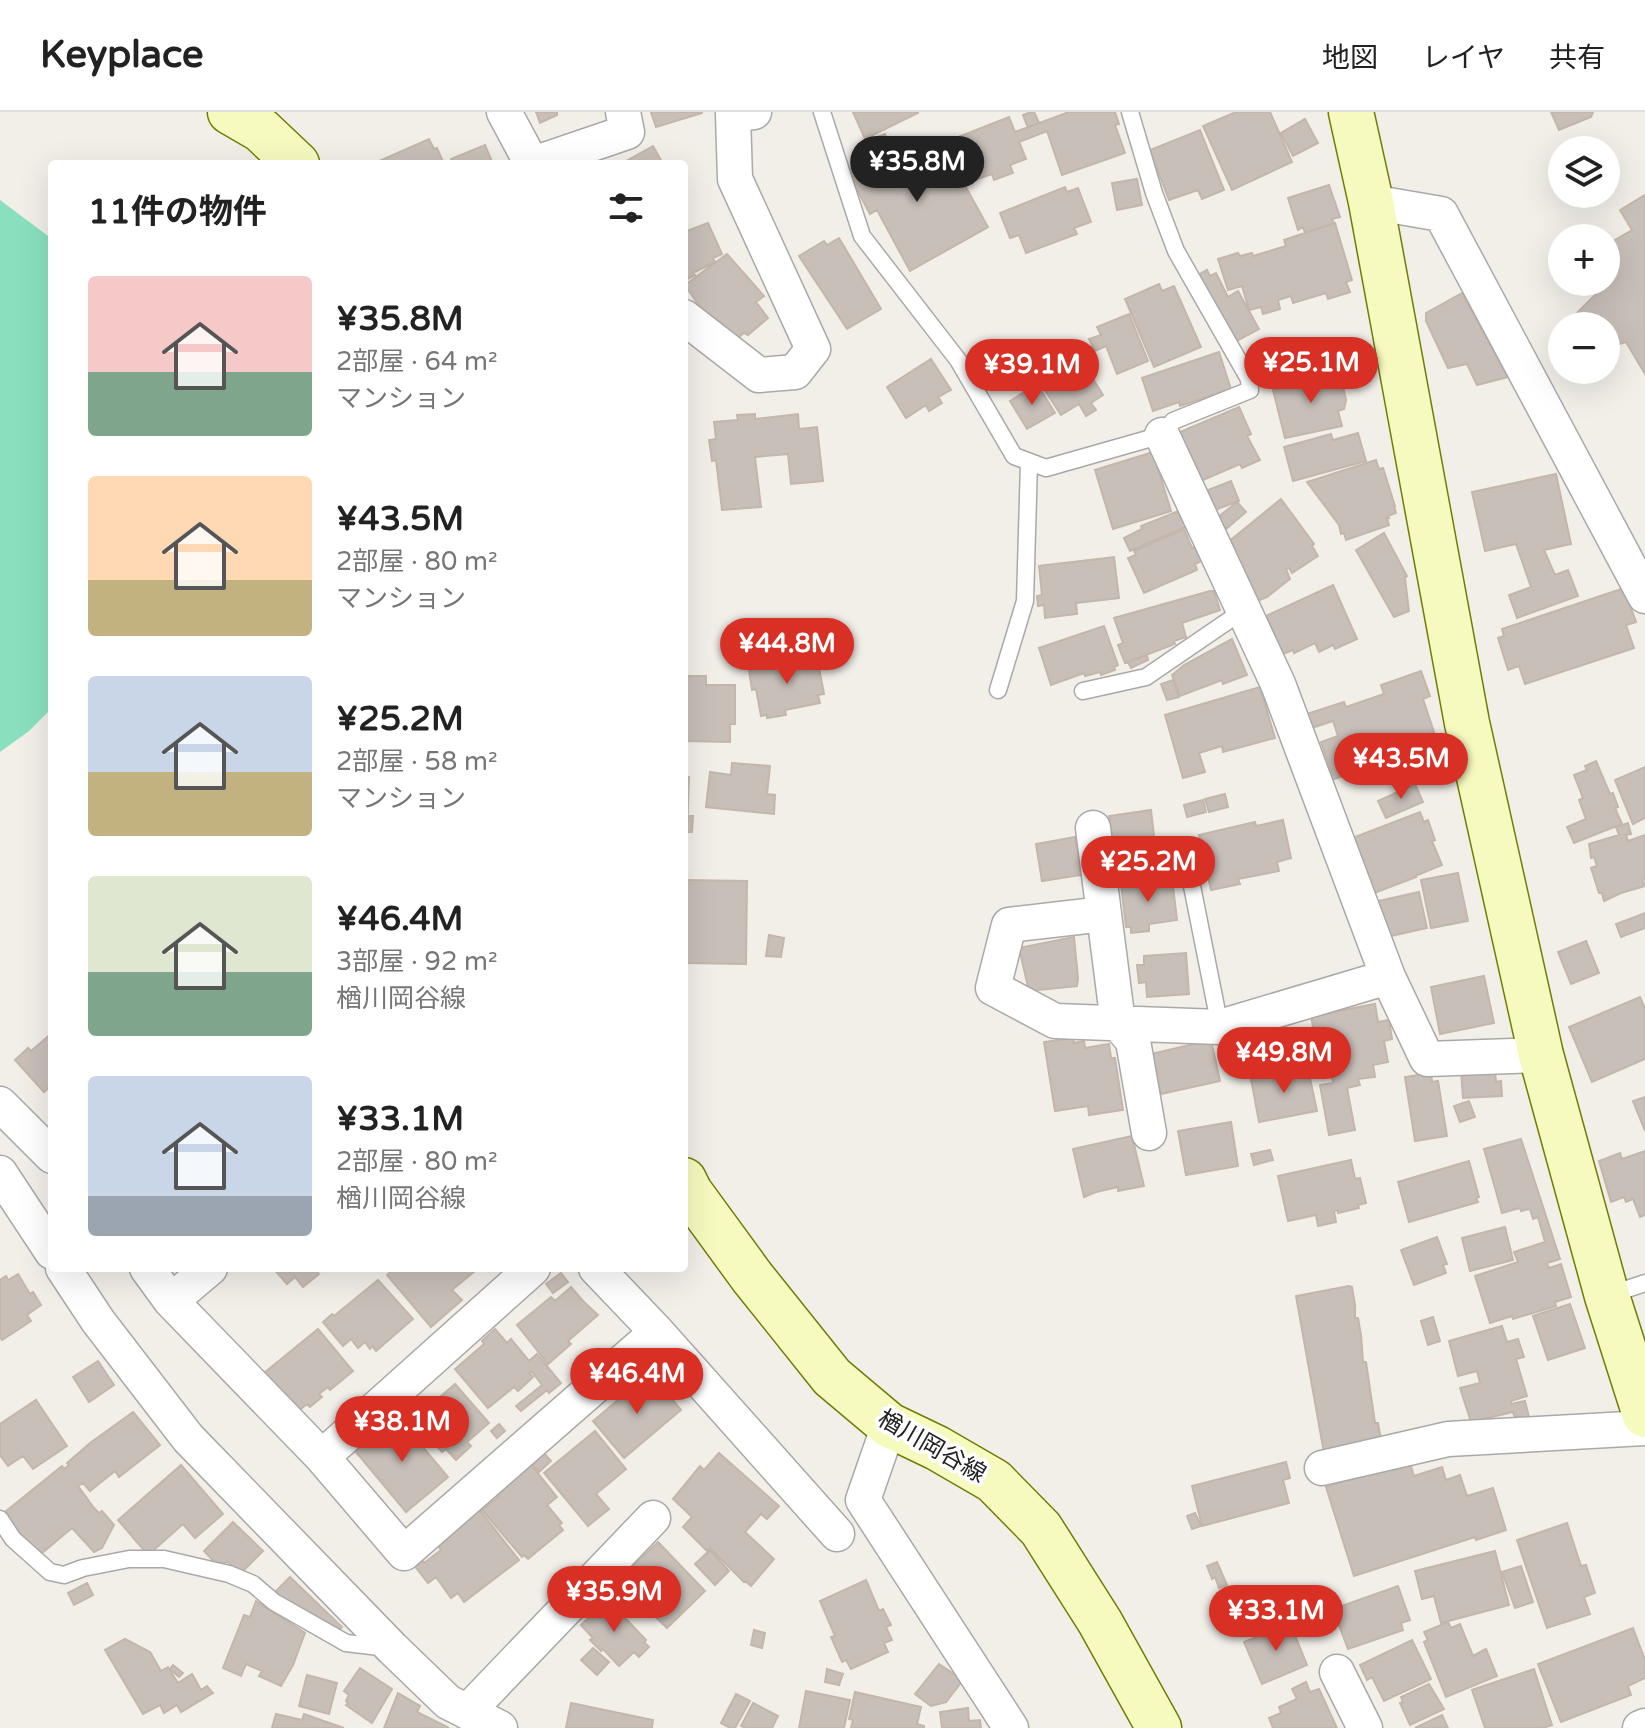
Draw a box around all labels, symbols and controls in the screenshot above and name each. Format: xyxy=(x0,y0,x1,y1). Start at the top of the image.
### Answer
text: Keyplace xyxy=(40,32,204,78)
text: 地図 xyxy=(1322,41,1378,75)
text: レイヤ xyxy=(1422,41,1505,75)
text: 共有 xyxy=(1549,41,1605,75)
pin: ¥35.8M xyxy=(852,136,982,204)
map controls xyxy=(1548,136,1620,384)
button: layers xyxy=(1548,136,1620,208)
text: ¥35.8M xyxy=(868,146,966,177)
icon: filters xyxy=(604,186,648,230)
text: 11件の物件 xyxy=(88,192,267,233)
button: + xyxy=(1548,224,1620,296)
text: ¥35.8M xyxy=(336,299,464,340)
icon: home xyxy=(152,308,248,404)
button: − xyxy=(1548,312,1620,384)
pin: ¥25.1M xyxy=(1246,337,1376,405)
pin: ¥39.1M xyxy=(967,339,1097,407)
text: 2部屋 · 64 m² xyxy=(336,346,498,377)
text: ¥25.1M xyxy=(1262,347,1360,378)
text: ¥39.1M xyxy=(983,349,1081,380)
text: マンション xyxy=(336,383,466,414)
text: ¥43.5M xyxy=(336,499,464,540)
icon: home xyxy=(152,508,248,604)
text: 2部屋 · 80 m² xyxy=(336,546,498,577)
text: マンション xyxy=(336,583,466,614)
pin: ¥44.8M xyxy=(722,618,852,686)
text: ¥44.8M xyxy=(738,628,836,659)
text: ¥25.2M xyxy=(336,699,464,740)
icon: home xyxy=(152,708,248,804)
pin: ¥43.5M xyxy=(1336,733,1466,801)
text: ¥43.5M xyxy=(1352,743,1450,774)
text: 2部屋 · 58 m² xyxy=(336,746,498,777)
text: マンション xyxy=(336,783,466,814)
pin: ¥25.2M xyxy=(1083,836,1213,904)
text: ¥25.2M xyxy=(1099,846,1197,877)
text: ¥46.4M xyxy=(336,899,463,940)
icon: home xyxy=(152,908,248,1004)
text: 3部屋 · 92 m² xyxy=(336,946,498,977)
text: 楢川岡谷線 xyxy=(336,983,466,1014)
pin: ¥49.8M xyxy=(1219,1027,1349,1095)
text: ¥49.8M xyxy=(1235,1037,1333,1068)
text: ¥33.1M xyxy=(336,1099,464,1140)
icon: home xyxy=(152,1108,248,1204)
text: 2部屋 · 80 m² xyxy=(336,1146,498,1177)
text: 楢川岡谷線 xyxy=(336,1183,466,1214)
pin: ¥46.4M xyxy=(572,1348,702,1416)
text: ¥46.4M xyxy=(588,1358,686,1389)
pin: ¥38.1M xyxy=(337,1396,467,1464)
street label: 楢川岡谷線 xyxy=(873,1404,991,1489)
text: ¥38.1M xyxy=(353,1406,451,1437)
pin: ¥35.9M xyxy=(549,1566,679,1634)
text: ¥35.9M xyxy=(565,1576,663,1607)
pin: ¥33.1M xyxy=(1211,1585,1341,1653)
text: ¥33.1M xyxy=(1227,1595,1325,1626)

